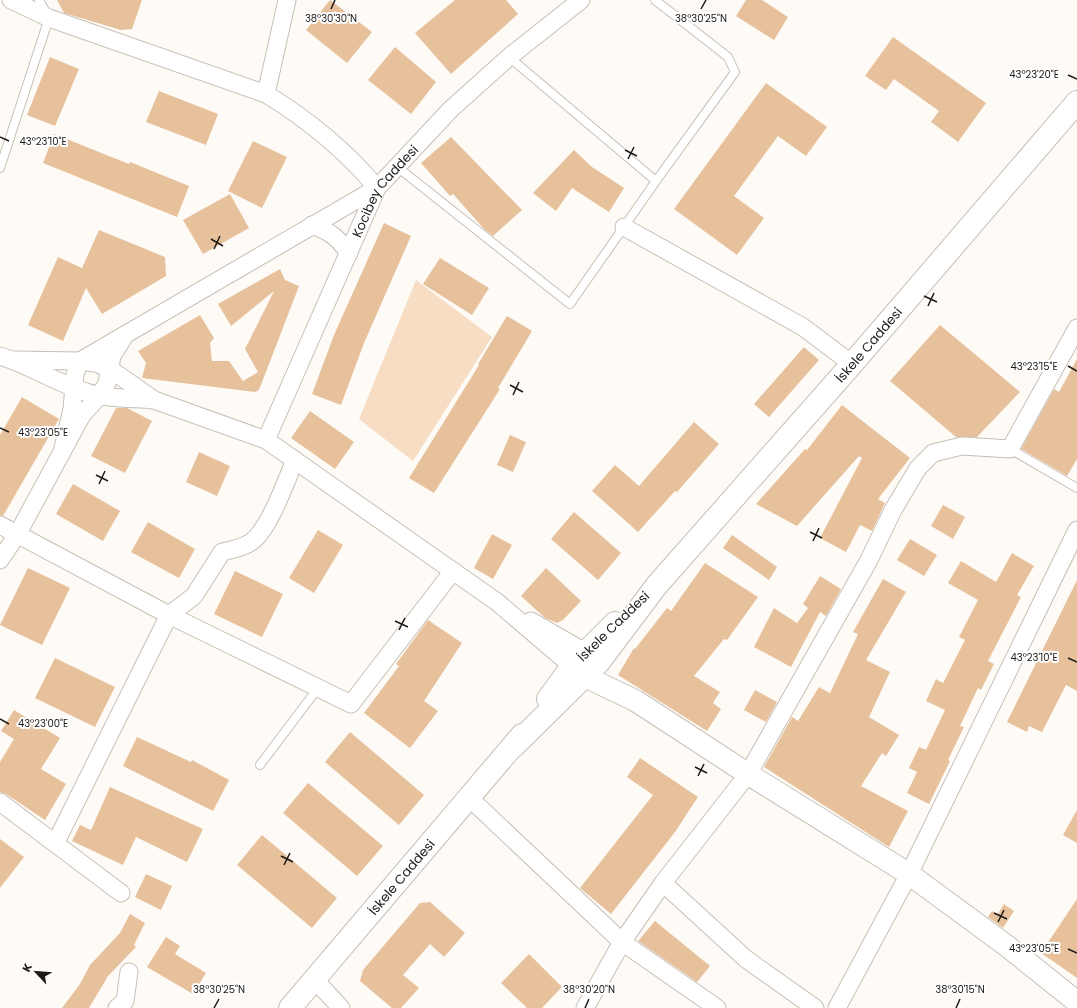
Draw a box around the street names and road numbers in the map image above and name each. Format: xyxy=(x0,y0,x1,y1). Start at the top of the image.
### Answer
street label: Kocibey Caddesi xyxy=(347,141,423,241)
street label: İskele Caddesi xyxy=(831,303,907,387)
street label: İskele Caddesi xyxy=(573,587,654,666)
street label: İskele Caddesi xyxy=(364,835,439,919)

